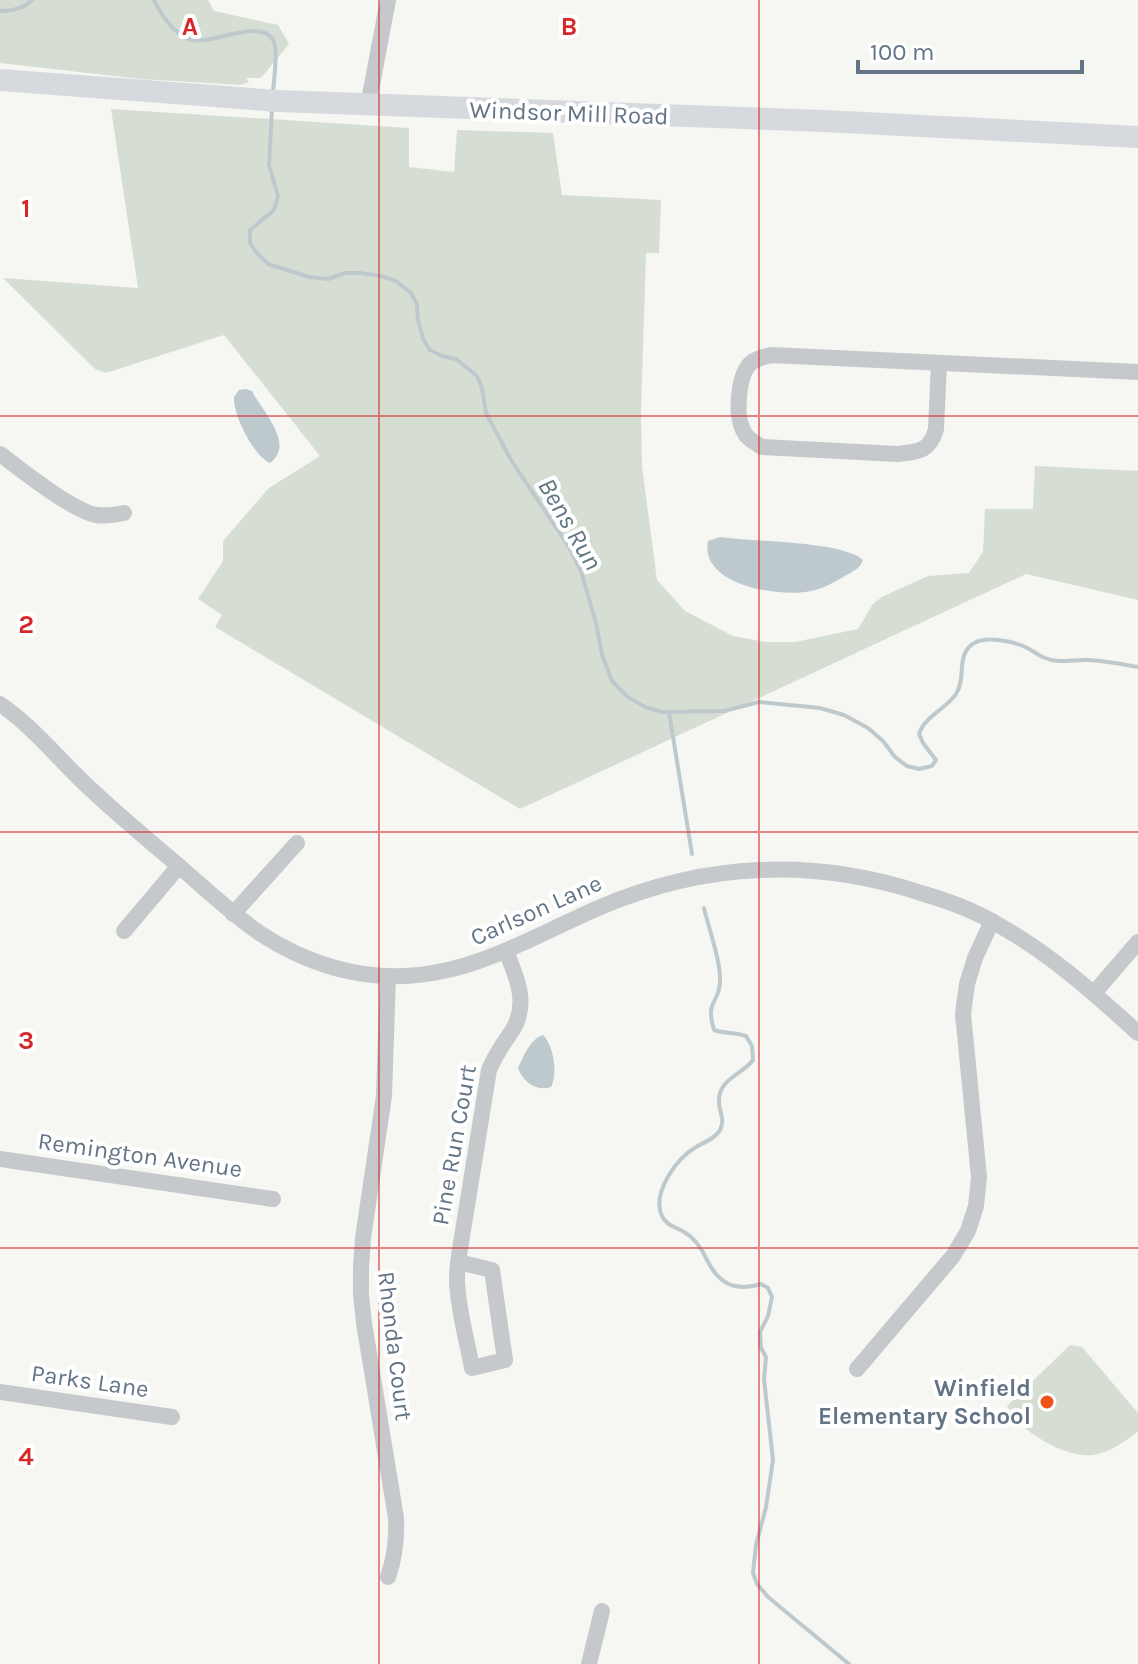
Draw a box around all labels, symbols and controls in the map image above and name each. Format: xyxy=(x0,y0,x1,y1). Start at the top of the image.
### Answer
text: A xyxy=(182,11,198,42)
text: B xyxy=(561,11,577,42)
scale bar xyxy=(858,24,1082,74)
text: 100 m xyxy=(870,38,935,66)
street label: Windsor Mill Road xyxy=(469,96,669,130)
text: 1 xyxy=(21,193,31,224)
water label: Bens Run xyxy=(531,472,609,576)
text: 2 xyxy=(18,609,34,640)
street label: Carlson Lane xyxy=(466,869,606,951)
text: 3 xyxy=(18,1025,34,1056)
street label: Pine Run Court xyxy=(426,1063,482,1227)
street label: Remington Avenue xyxy=(36,1127,244,1183)
street label: Rhonda Court xyxy=(372,1270,418,1422)
street label: Parks Lane xyxy=(30,1359,150,1403)
place label: Winfield Elementary School xyxy=(818,1374,1031,1430)
marker: Winfield Elementary School xyxy=(1038,1393,1056,1411)
text: 4 xyxy=(18,1441,34,1472)

